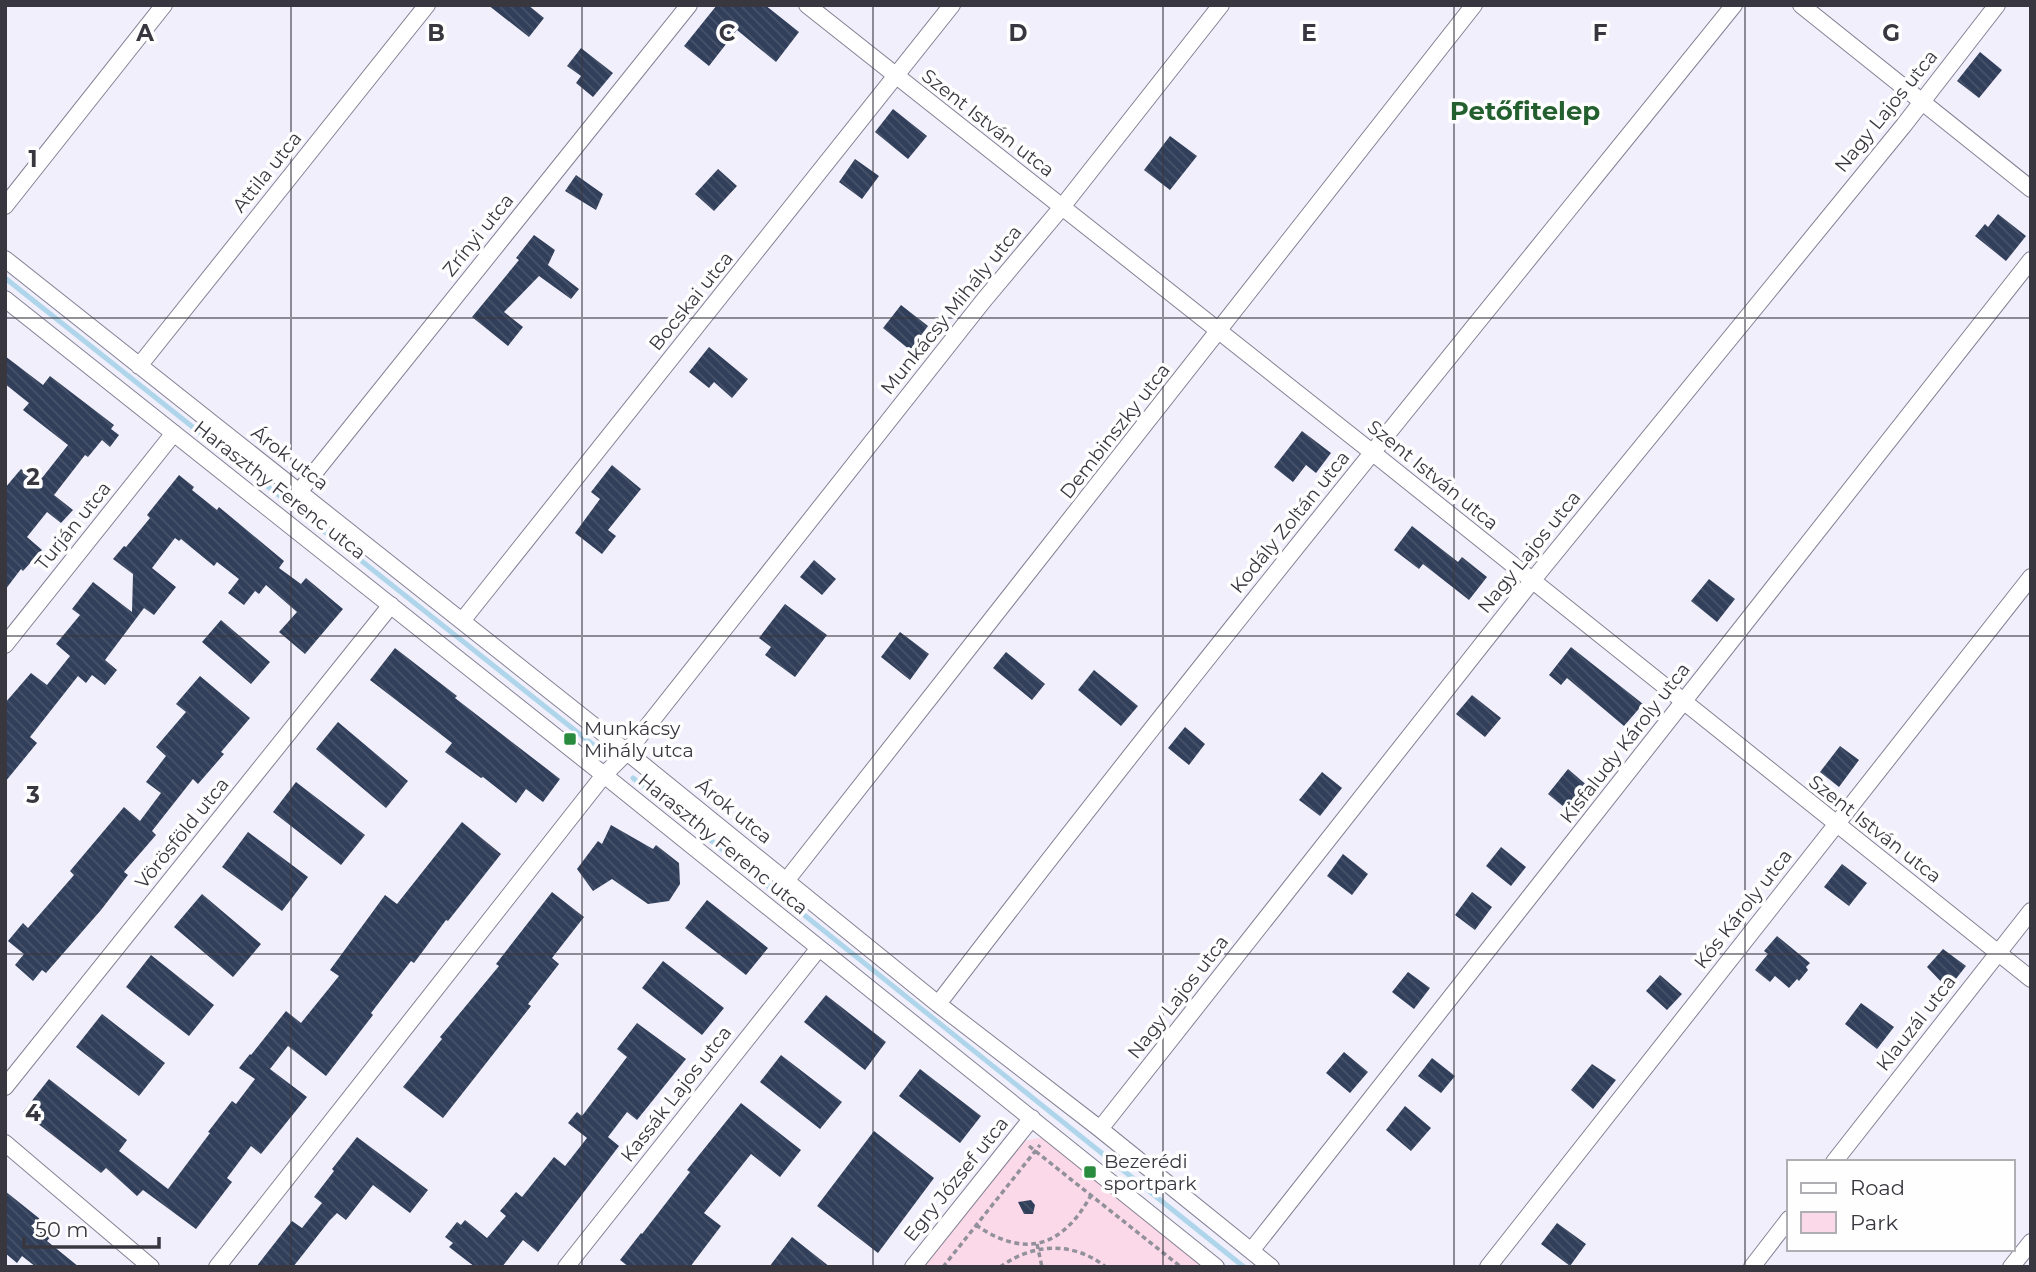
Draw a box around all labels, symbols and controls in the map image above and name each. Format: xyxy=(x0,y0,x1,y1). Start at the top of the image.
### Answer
text: A xyxy=(135,19,154,47)
text: B xyxy=(427,19,445,47)
text: C xyxy=(719,19,736,47)
text: D xyxy=(1009,19,1028,47)
text: E xyxy=(1301,19,1317,47)
text: F xyxy=(1593,19,1608,47)
text: G xyxy=(1882,19,1900,47)
street label: Nagy Lajos utca xyxy=(1830,45,1942,177)
street label: Szent István utca xyxy=(917,64,1059,182)
district label: Petőfitelep xyxy=(1450,95,1600,127)
street label: Attila utca xyxy=(227,127,307,217)
text: 1 xyxy=(28,145,38,173)
street label: Zrínyi utca xyxy=(438,189,518,281)
street label: Munkácsy Mihály utca xyxy=(876,221,1026,399)
street label: Bocskai utca xyxy=(644,247,738,355)
street label: Dembinszky utca xyxy=(1055,359,1175,503)
street label: Szent István utca xyxy=(1363,415,1503,535)
street label: Haraszthy Ferenc utca xyxy=(189,416,371,564)
street label: Árok utca xyxy=(247,421,333,495)
street label: Kodály Zoltán utca xyxy=(1225,446,1355,598)
text: 2 xyxy=(26,463,40,491)
street label: Turján utca xyxy=(30,477,116,575)
street label: Nagy Lajos utca xyxy=(1473,486,1585,618)
street label: Kisfaludy Károly utca xyxy=(1555,658,1695,828)
place label: Munkácsy Mihály utca xyxy=(584,717,694,762)
marker: Munkácsy Mihály utca xyxy=(562,731,578,747)
street label: Haraszthy Ferenc utca xyxy=(633,768,813,920)
street label: Szent István utca xyxy=(1804,770,1946,888)
street label: Vörösföld utca xyxy=(130,773,234,893)
street label: Árok utca xyxy=(691,773,777,849)
text: 3 xyxy=(25,781,40,809)
street label: Kós Károly utca xyxy=(1689,845,1797,973)
street label: Nagy Lajos utca xyxy=(1123,931,1233,1063)
street label: Klauzál utca xyxy=(1871,970,1961,1076)
street label: Kassák Lajos utca xyxy=(616,1021,736,1167)
text: 4 xyxy=(25,1099,41,1127)
street label: Egry József utca xyxy=(899,1112,1013,1246)
place label: Bezerédi sportpark xyxy=(1104,1150,1197,1195)
legend xyxy=(1787,1160,2015,1251)
marker: Bezerédi sportpark xyxy=(1082,1164,1098,1180)
text: Road xyxy=(1850,1175,1905,1200)
scale bar xyxy=(24,1206,159,1250)
text: Park xyxy=(1850,1210,1898,1235)
text: 50 m xyxy=(35,1217,89,1242)

